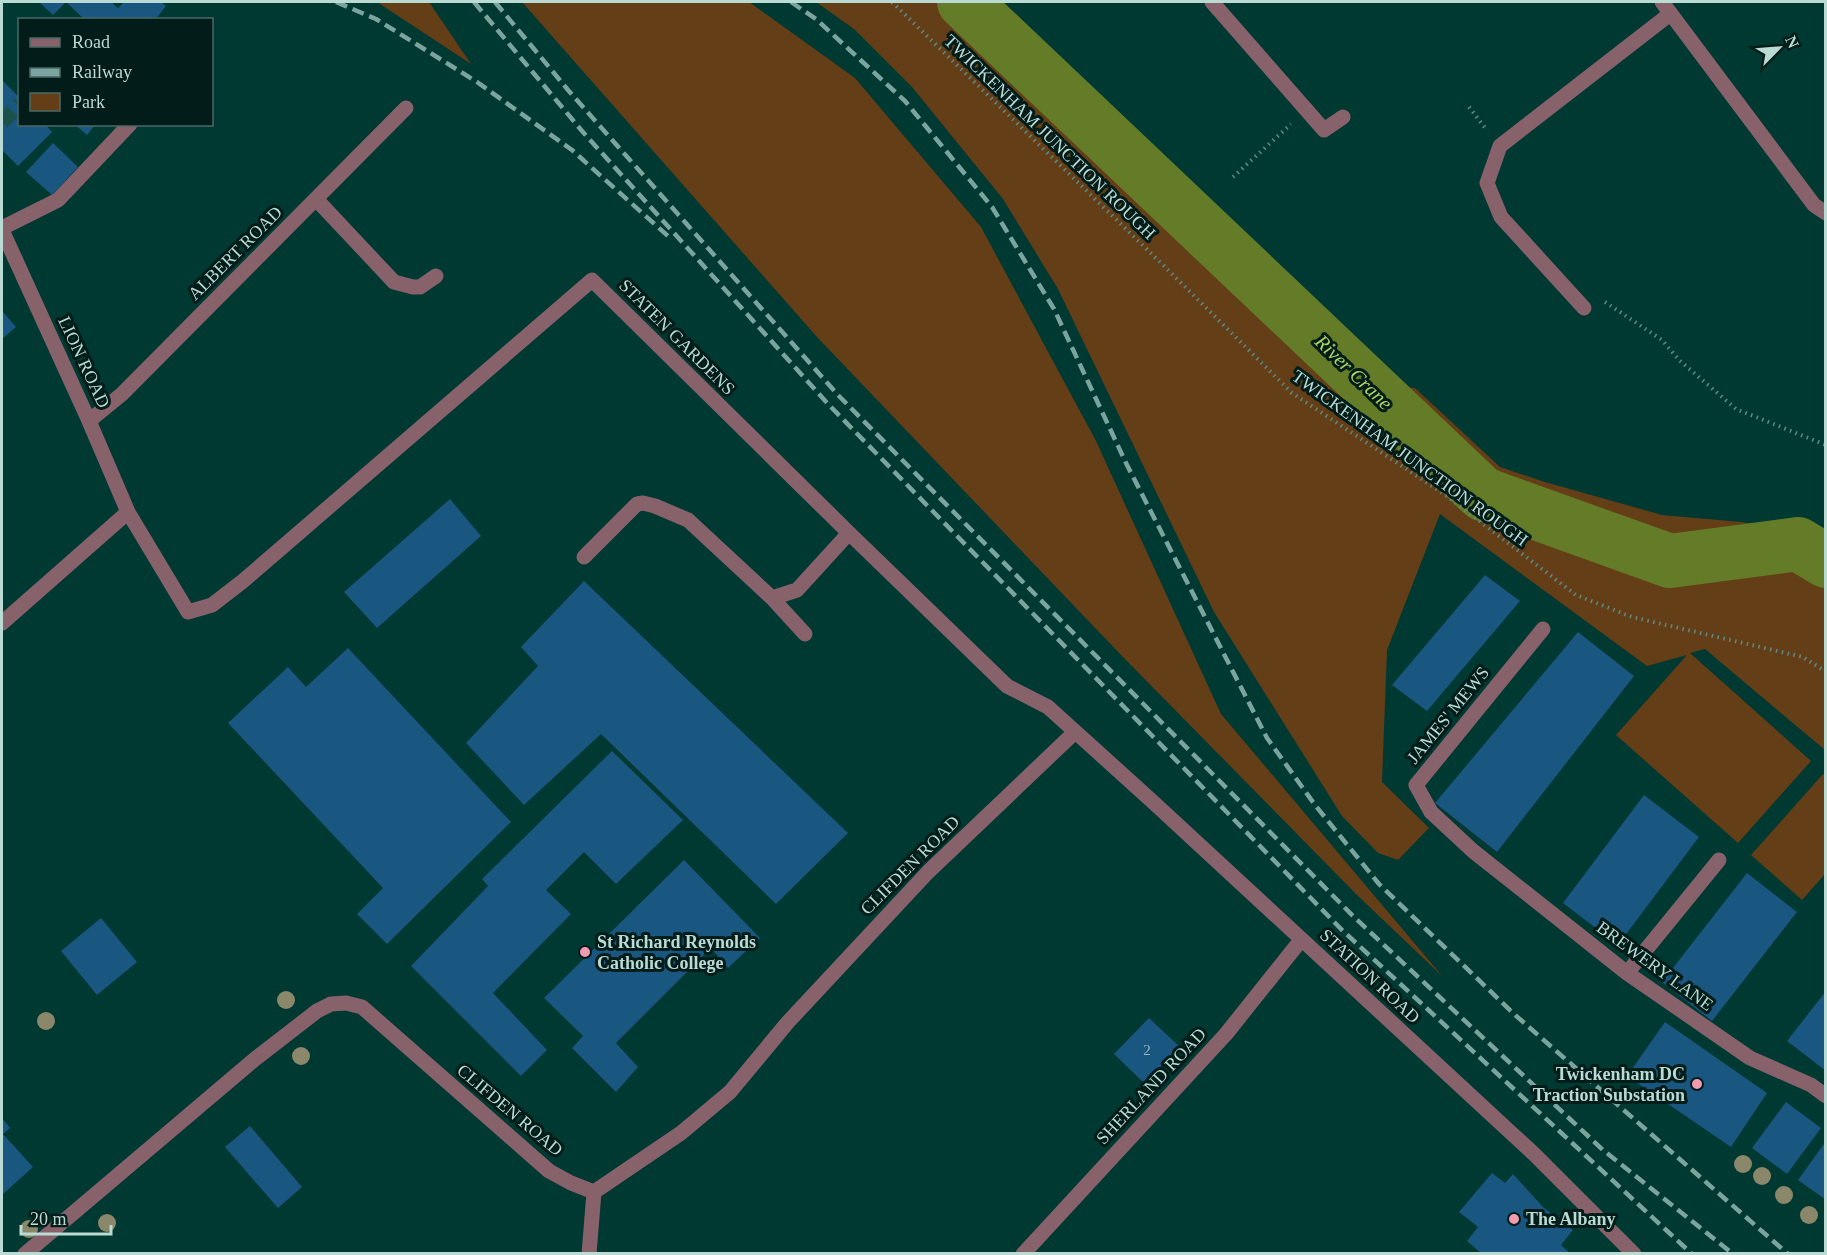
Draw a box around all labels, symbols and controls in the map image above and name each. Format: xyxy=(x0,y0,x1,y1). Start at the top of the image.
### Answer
legend xyxy=(18,18,213,126)
north arrow xyxy=(1749,18,1809,78)
street label: TWICKENHAM JUNCTION ROUGH xyxy=(940,30,1160,244)
text: Road xyxy=(72,32,110,52)
text: N xyxy=(1782,33,1802,51)
text: Railway xyxy=(72,62,132,82)
text: Park xyxy=(72,92,105,112)
street label: ALBERT ROAD xyxy=(184,202,286,304)
street label: STATEN GARDENS xyxy=(615,275,739,399)
street label: LION ROAD xyxy=(54,313,114,411)
water label: River Crane xyxy=(1310,329,1397,414)
street label: TWICKENHAM JUNCTION ROUGH xyxy=(1288,366,1532,550)
street label: JAMES' MEWS xyxy=(1403,663,1493,767)
street label: CLIFDEN ROAD xyxy=(856,811,964,919)
street label: BREWERY LANE xyxy=(1593,917,1717,1015)
street label: STATION ROAD xyxy=(1316,925,1424,1027)
place label: St Richard Reynolds Catholic College xyxy=(597,932,756,973)
marker: St Richard Reynolds Catholic College xyxy=(578,945,592,959)
street label: SHERLAND ROAD xyxy=(1092,1024,1210,1148)
house number: 2 xyxy=(1143,1042,1151,1058)
street label: CLIFDEN ROAD xyxy=(453,1060,567,1160)
place label: Twickenham DC Traction Substation xyxy=(1533,1064,1685,1105)
marker: Twickenham DC Traction Substation xyxy=(1690,1077,1704,1091)
scale bar xyxy=(21,1198,111,1236)
text: 20 m xyxy=(30,1209,67,1229)
place label: The Albany xyxy=(1526,1209,1616,1229)
marker: The Albany xyxy=(1507,1212,1521,1226)

